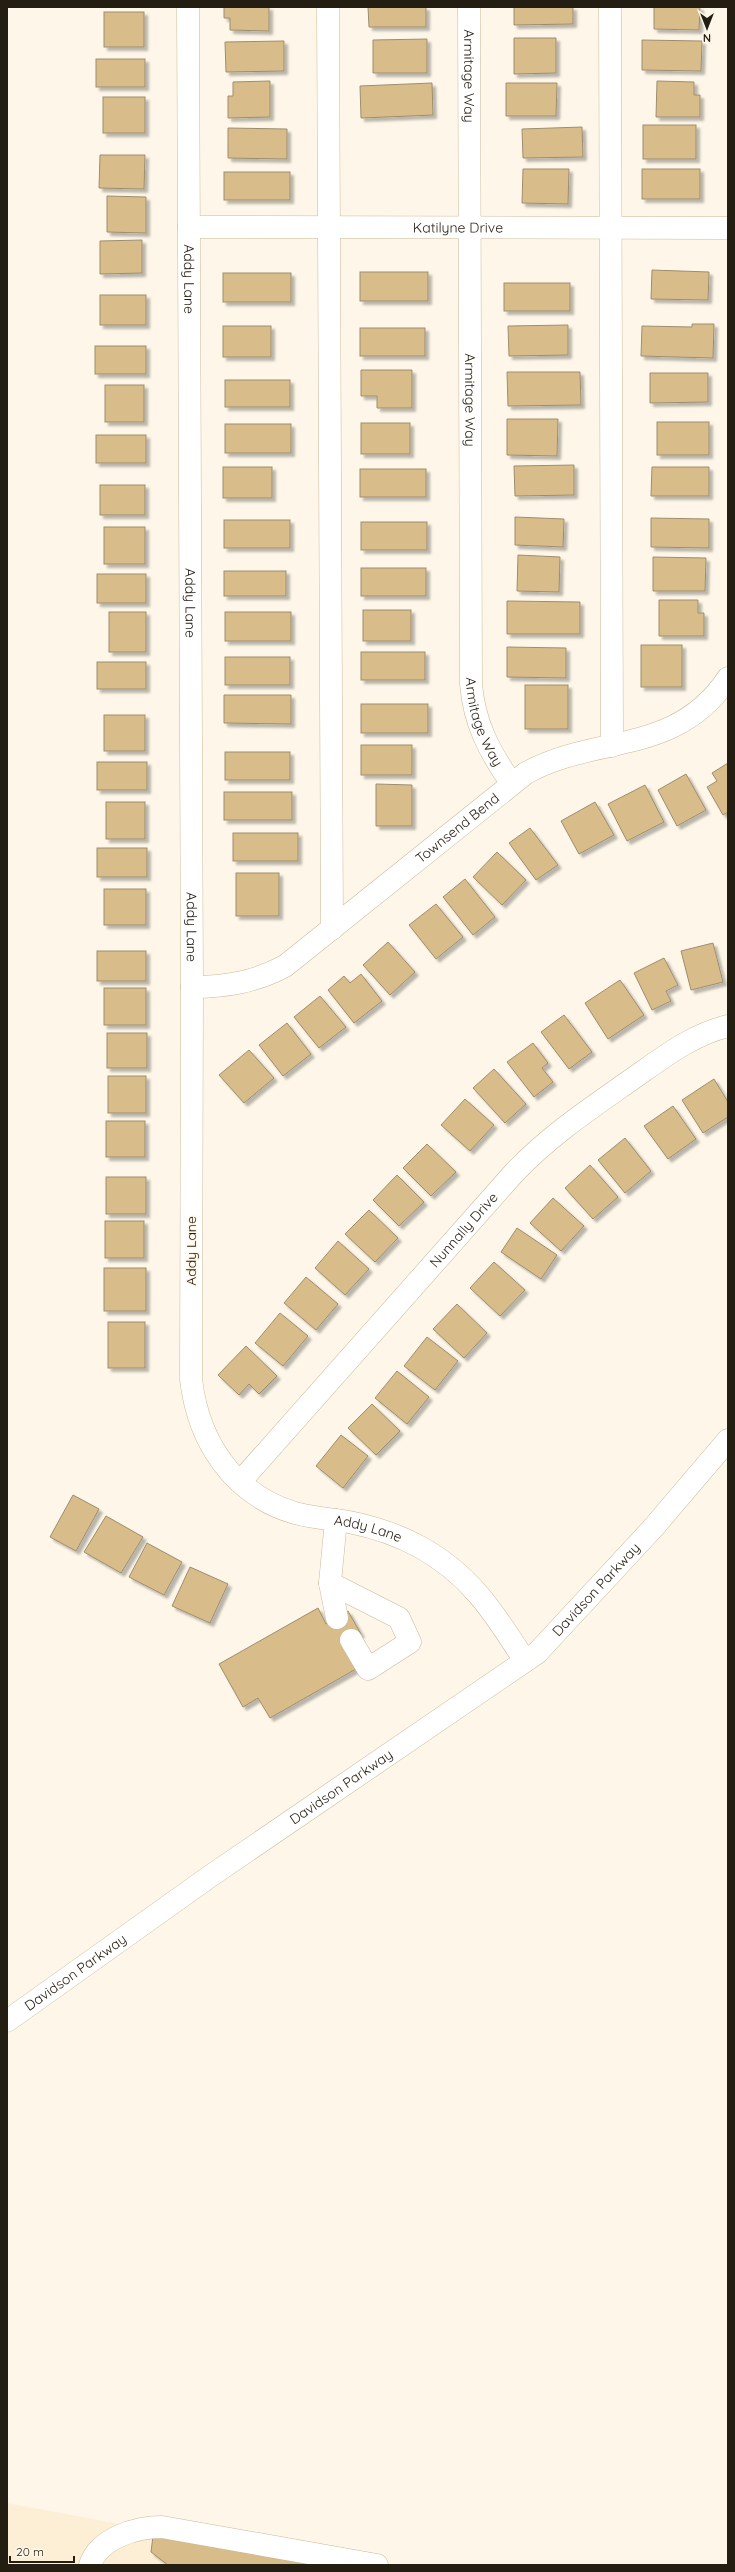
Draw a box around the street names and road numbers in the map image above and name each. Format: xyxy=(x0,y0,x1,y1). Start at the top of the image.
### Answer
street label: Armitage Way xyxy=(460,29,478,123)
street label: Katilyne Drive xyxy=(413,218,503,237)
street label: Addy Lane xyxy=(180,244,198,314)
street label: Armitage Way xyxy=(461,353,479,447)
street label: Addy Lane xyxy=(181,568,200,638)
street label: Armitage Way xyxy=(462,677,507,770)
street label: Townsend Bend xyxy=(412,789,503,867)
street label: Addy Lane xyxy=(183,892,201,962)
street label: Nunnally Drive xyxy=(425,1188,502,1271)
street label: Addy Lane xyxy=(182,1216,200,1286)
street label: Addy Lane xyxy=(333,1511,405,1546)
street label: Davidson Parkway xyxy=(548,1539,644,1640)
street label: Davidson Parkway xyxy=(286,1745,396,1828)
street label: Davidson Parkway xyxy=(21,1930,130,2015)

